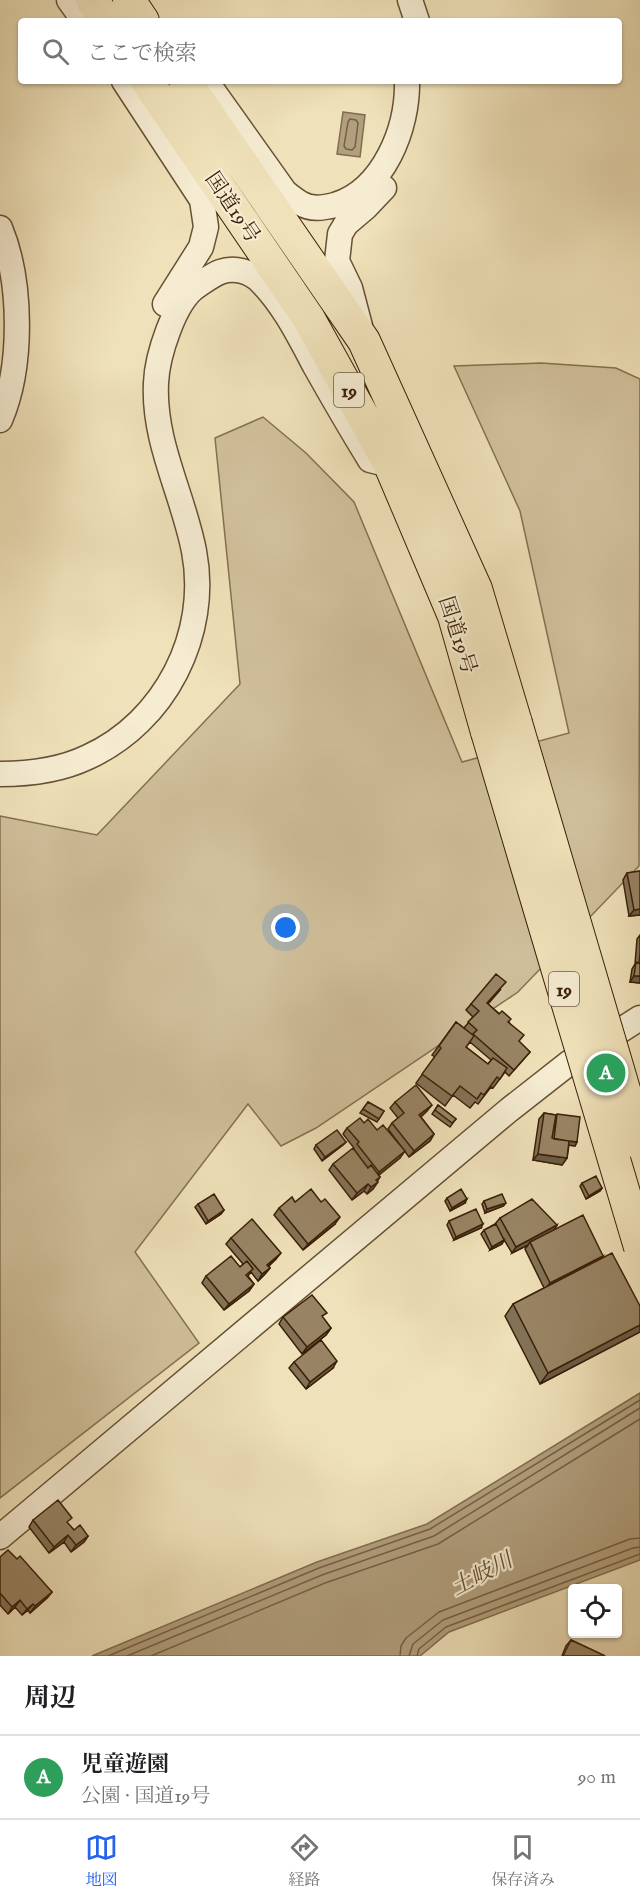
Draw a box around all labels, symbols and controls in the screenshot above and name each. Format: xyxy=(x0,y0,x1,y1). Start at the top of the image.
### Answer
search box xyxy=(18,18,622,84)
icon: search xyxy=(39,35,72,68)
text: ここで検索 xyxy=(87,40,197,68)
street label: 国道19号 xyxy=(198,167,265,249)
road number: 19 xyxy=(334,373,364,407)
street label: 国道19号 xyxy=(431,593,482,678)
your location xyxy=(271,913,300,942)
road number: 19 xyxy=(549,972,579,1006)
pin: A xyxy=(586,1050,626,1096)
water label: 土岐川 xyxy=(446,1546,519,1603)
map controls xyxy=(568,1584,622,1638)
button: locate xyxy=(568,1584,622,1638)
text: 周辺 xyxy=(24,1682,76,1715)
text: 児童遊園 xyxy=(81,1751,169,1779)
text: A xyxy=(37,1765,50,1790)
text: 90 m xyxy=(578,1765,616,1790)
text: 公園 · 国道19号 xyxy=(81,1784,210,1809)
tab: 地図 xyxy=(85,1831,118,1891)
tab: 経路 xyxy=(288,1831,321,1891)
tab: 保存済み xyxy=(491,1831,555,1891)

